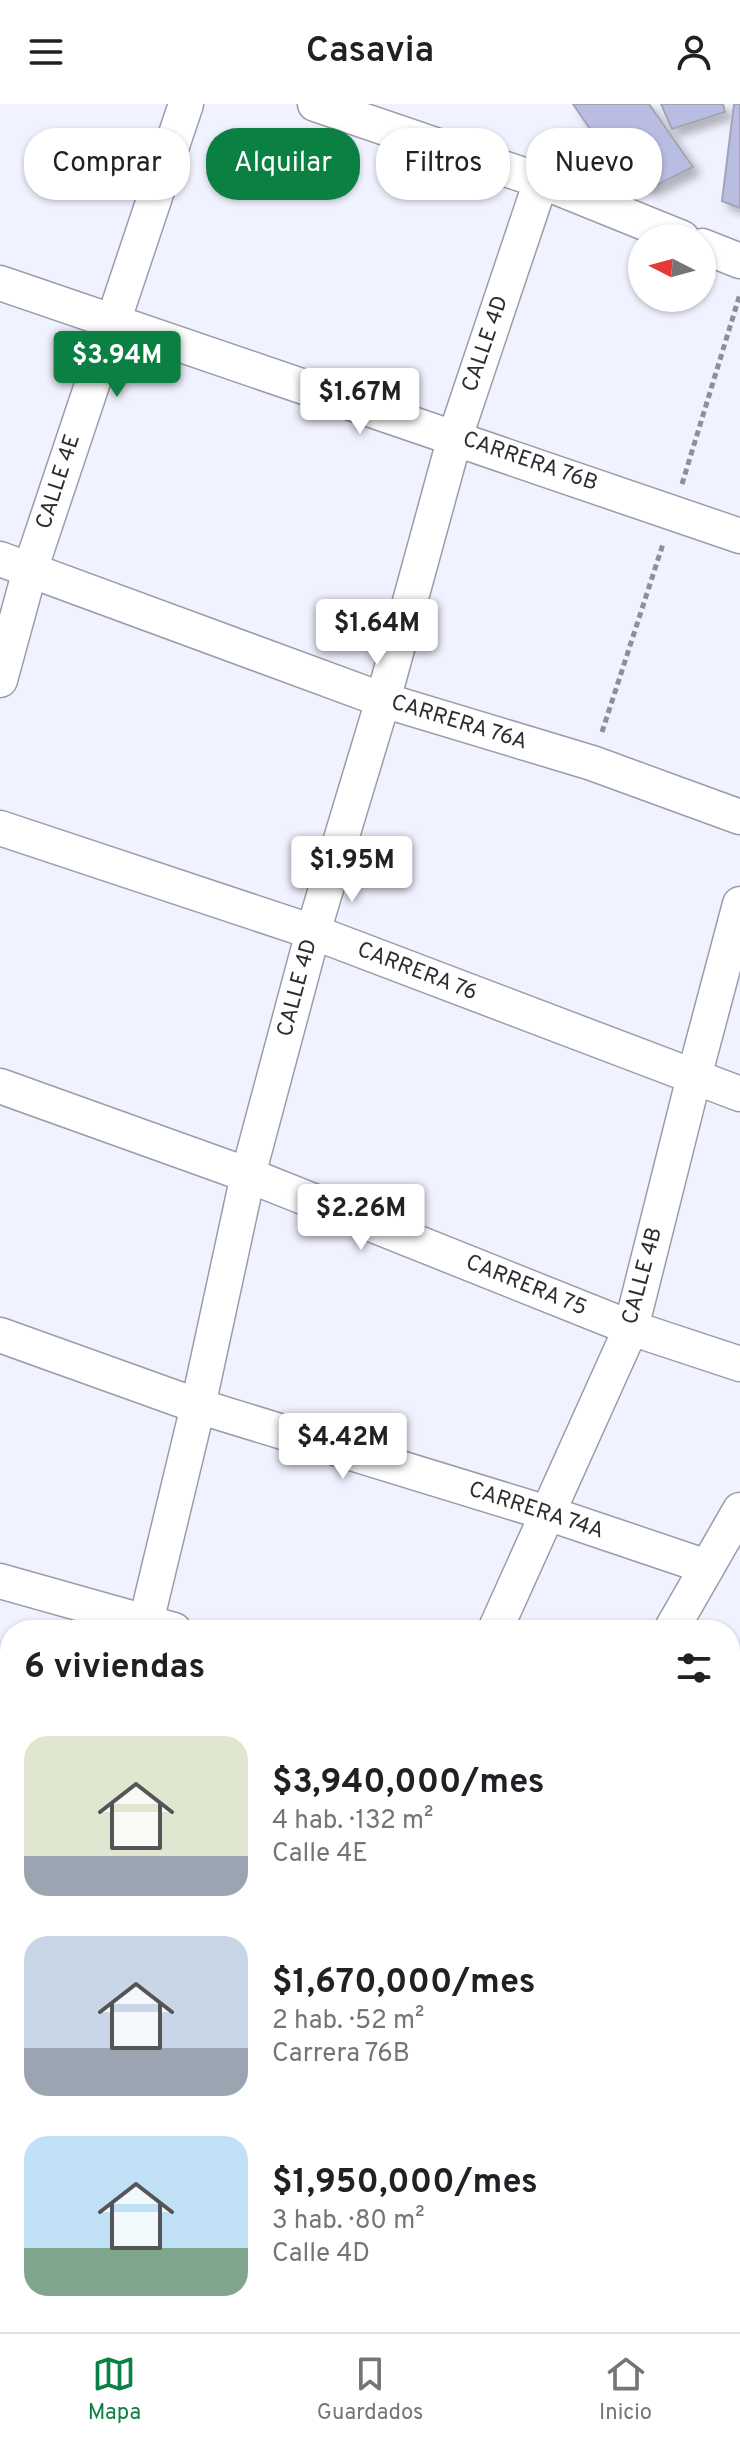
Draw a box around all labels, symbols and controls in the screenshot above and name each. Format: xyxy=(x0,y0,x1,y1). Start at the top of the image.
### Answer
text: Casavia xyxy=(306,29,434,75)
icon: menu xyxy=(24,30,68,74)
icon: person xyxy=(672,30,716,74)
chip: Comprar xyxy=(24,128,190,200)
chip: Alquilar xyxy=(206,128,360,200)
chip: Filtros xyxy=(376,128,510,200)
chip: Nuevo xyxy=(526,128,662,200)
north arrow xyxy=(628,224,716,312)
map controls xyxy=(628,224,716,312)
street label: CALLE 4D xyxy=(457,292,515,396)
pin: $3.94M xyxy=(52,331,182,399)
text: $3.94M xyxy=(72,340,162,373)
pin: $1.67M xyxy=(295,368,425,436)
text: $1.67M xyxy=(318,377,402,410)
street label: CARRERA 76B xyxy=(459,426,601,498)
street label: CALLE 4E xyxy=(31,431,87,533)
pin: $1.64M xyxy=(312,599,442,667)
text: $1.64M xyxy=(334,608,420,641)
street label: CARRERA 76A xyxy=(388,689,530,757)
pin: $1.95M xyxy=(287,836,417,904)
text: $1.95M xyxy=(309,845,395,878)
street label: CALLE 4D xyxy=(272,936,324,1040)
street label: CARRERA 76 xyxy=(353,937,481,1007)
pin: $2.26M xyxy=(296,1184,426,1252)
text: $2.26M xyxy=(316,1193,406,1226)
street label: CALLE 4B xyxy=(617,1225,669,1327)
street label: CARRERA 75 xyxy=(462,1249,590,1323)
pin: $4.42M xyxy=(278,1413,408,1481)
text: $4.42M xyxy=(297,1422,389,1455)
street label: CARRERA 74A xyxy=(465,1476,607,1546)
icon: filters xyxy=(672,1646,716,1690)
text: 6 viviendas xyxy=(24,1647,205,1690)
text: $3,940,000/mes xyxy=(272,1762,545,1805)
icon: home xyxy=(88,1768,184,1864)
text: 4 hab. · 132 m² xyxy=(272,1805,434,1838)
text: Calle 4E xyxy=(272,1838,368,1871)
text: $1,670,000/mes xyxy=(272,1962,535,2005)
icon: home xyxy=(88,1968,184,2064)
text: 2 hab. · 52 m² xyxy=(272,2005,424,2038)
text: Carrera 76B xyxy=(272,2038,410,2071)
text: $1,950,000/mes xyxy=(272,2162,538,2205)
icon: home xyxy=(88,2168,184,2264)
text: 3 hab. · 80 m² xyxy=(272,2205,425,2238)
text: Calle 4D xyxy=(272,2238,370,2271)
tab: Mapa xyxy=(88,2352,141,2427)
tab: Guardados xyxy=(317,2352,423,2427)
tab: Inicio xyxy=(599,2352,652,2427)

